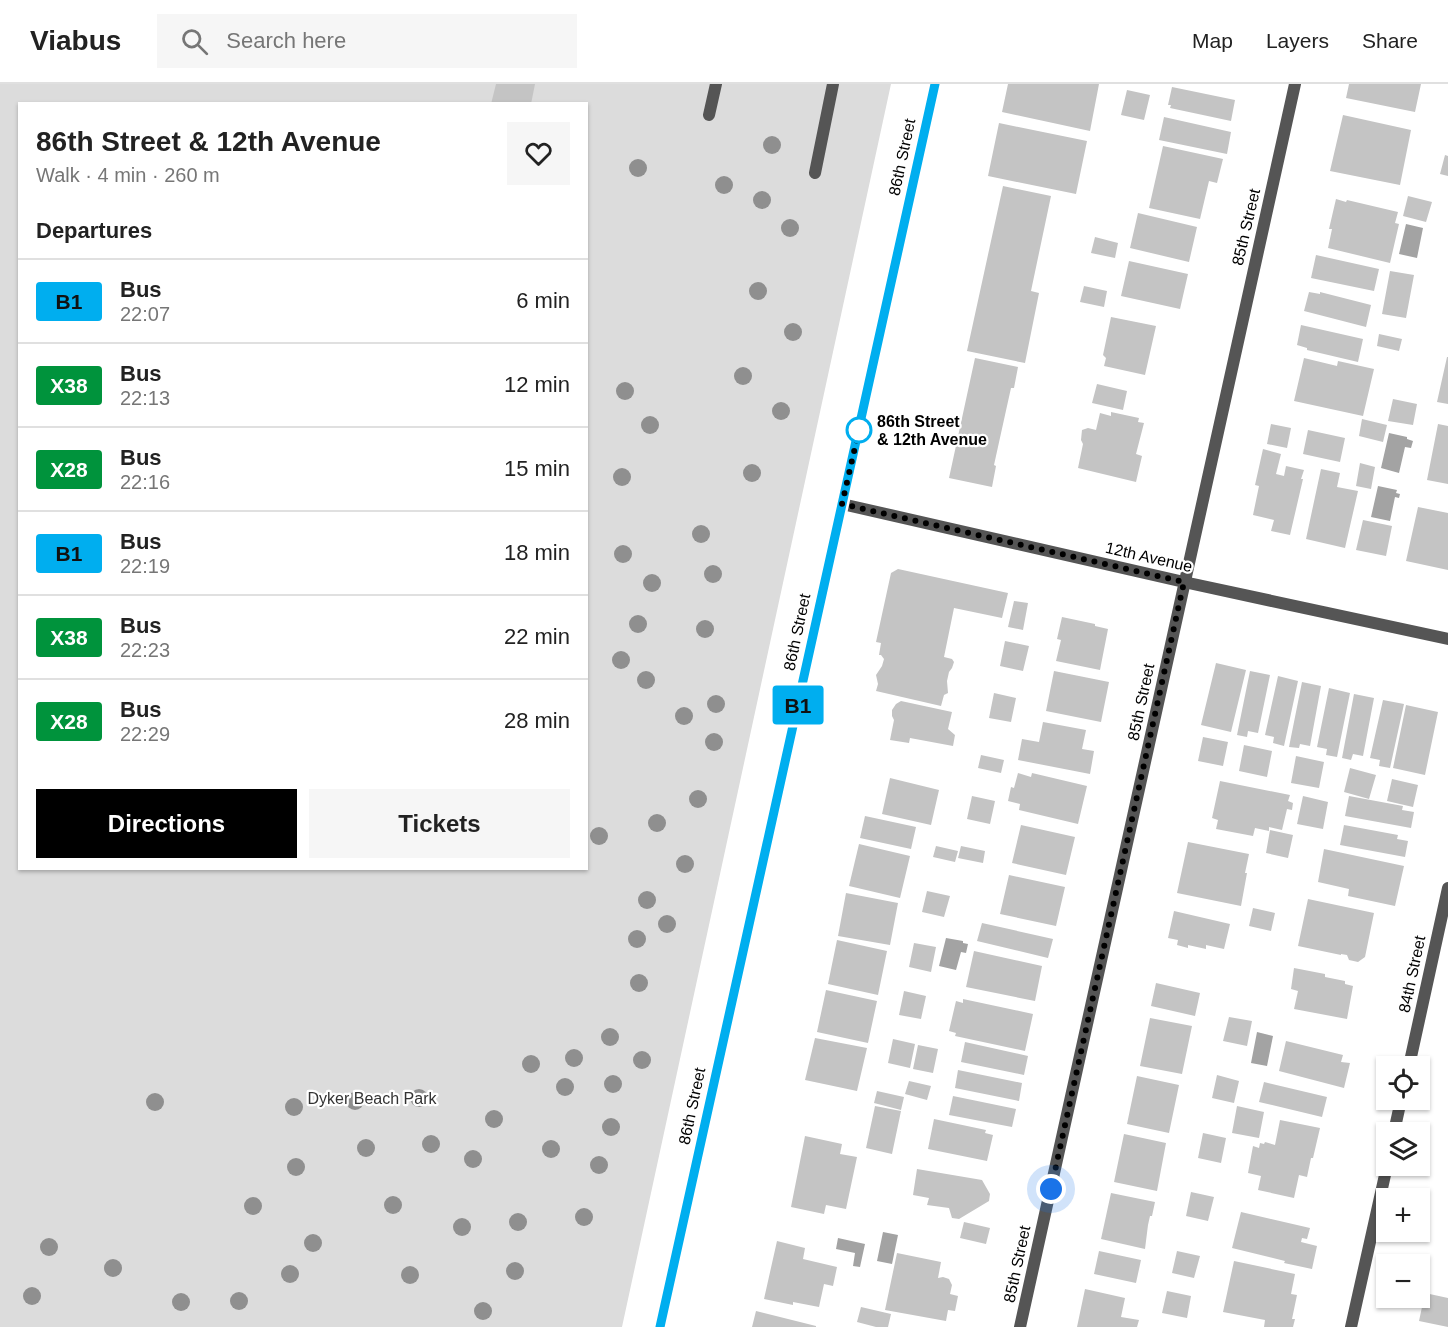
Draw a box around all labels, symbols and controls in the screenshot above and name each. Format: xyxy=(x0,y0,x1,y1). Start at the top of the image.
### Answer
search box xyxy=(157,14,577,68)
text: Viabus xyxy=(30,25,121,56)
icon: search xyxy=(178,25,211,58)
text: Search here xyxy=(226,28,346,53)
text: Map xyxy=(1192,29,1233,52)
text: Layers xyxy=(1266,29,1329,52)
text: Share xyxy=(1362,29,1418,52)
street label: 86th Street xyxy=(886,116,919,197)
button: heart xyxy=(507,122,570,185)
text: 86th Street & 12th Avenue xyxy=(36,126,381,157)
text: Walk · 4 min · 260 m xyxy=(36,164,220,186)
street label: 85th Street xyxy=(1229,186,1263,267)
text: Departures xyxy=(36,218,152,243)
text: Bus xyxy=(120,277,162,302)
text: 6 min xyxy=(516,288,570,313)
text: B1 xyxy=(56,290,82,313)
text: 22:07 xyxy=(120,303,170,325)
text: Bus xyxy=(120,361,162,386)
text: 12 min xyxy=(504,372,570,397)
text: X38 xyxy=(50,374,88,397)
text: 22:13 xyxy=(120,387,170,409)
place label: 86th Street & 12th Avenue xyxy=(877,413,987,448)
marker: 86th Street & 12th Avenue xyxy=(846,417,872,443)
text: Bus xyxy=(120,445,162,470)
text: 15 min xyxy=(504,456,570,481)
text: X28 xyxy=(50,458,88,481)
text: 22:16 xyxy=(120,471,170,493)
text: Bus xyxy=(120,529,162,554)
street label: 12th Avenue xyxy=(1104,539,1194,575)
text: 18 min xyxy=(504,540,570,565)
text: B1 xyxy=(56,542,82,565)
text: 22:19 xyxy=(120,555,170,577)
street label: 86th Street xyxy=(781,591,814,672)
text: Bus xyxy=(120,613,162,638)
text: 22 min xyxy=(504,624,570,649)
text: X38 xyxy=(50,626,88,649)
text: 22:23 xyxy=(120,639,170,661)
street label: 85th Street xyxy=(1125,661,1158,742)
line badge: B1 xyxy=(771,686,825,724)
text: B1 xyxy=(785,694,811,717)
text: Bus xyxy=(120,697,162,722)
text: 28 min xyxy=(504,708,570,733)
text: X28 xyxy=(50,710,88,733)
text: 22:29 xyxy=(120,723,170,745)
button: Directions xyxy=(36,789,297,858)
button: Tickets xyxy=(309,789,570,858)
street label: 84th Street xyxy=(1396,933,1429,1014)
map controls xyxy=(1376,1056,1430,1308)
button: locate xyxy=(1376,1056,1430,1110)
street label: 86th Street xyxy=(676,1065,709,1146)
park label: Dyker Beach Park xyxy=(308,1090,437,1107)
button: layers xyxy=(1376,1122,1430,1176)
your location xyxy=(1036,1174,1066,1204)
button: + xyxy=(1376,1188,1430,1242)
street label: 85th Street xyxy=(1001,1223,1034,1304)
button: − xyxy=(1376,1254,1430,1308)

